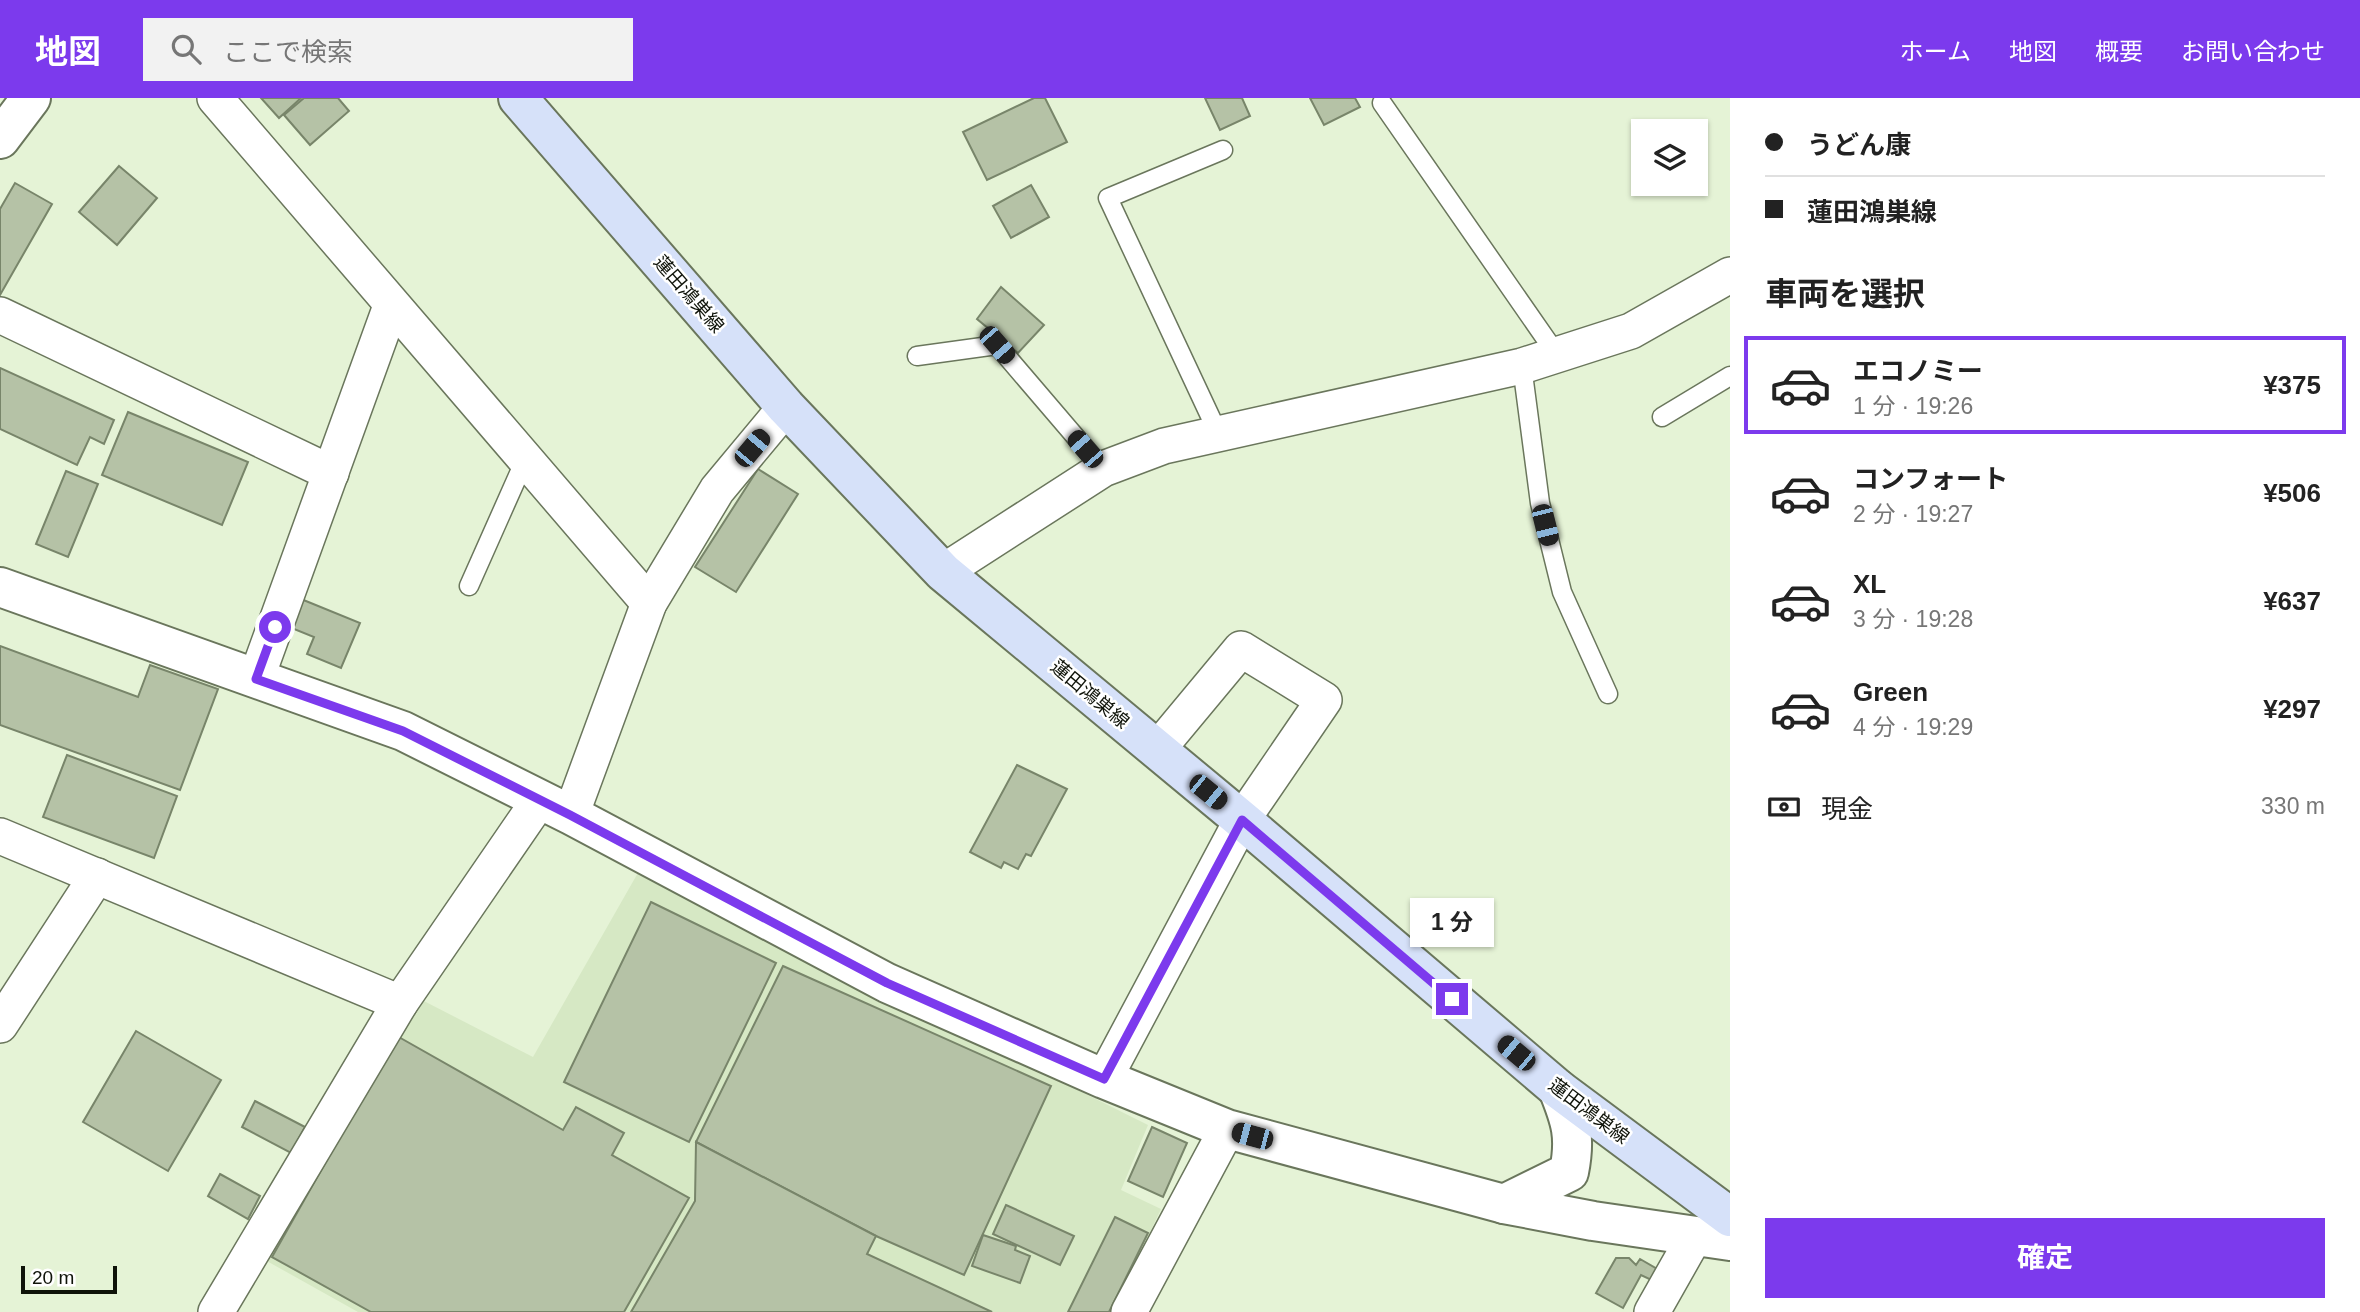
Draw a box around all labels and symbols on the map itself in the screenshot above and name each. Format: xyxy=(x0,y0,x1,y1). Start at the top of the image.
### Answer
street label: 蓮田鴻巣線 xyxy=(650,251,728,337)
car xyxy=(976,322,1019,368)
car xyxy=(731,425,774,471)
car xyxy=(1064,426,1107,472)
car xyxy=(1530,502,1561,548)
route start xyxy=(259,611,291,643)
street label: 蓮田鴻巣線 xyxy=(1047,655,1133,733)
car xyxy=(1186,771,1231,813)
callout: 1 分 xyxy=(1410,898,1494,946)
route end xyxy=(1436,983,1468,1015)
car xyxy=(1494,1031,1539,1075)
street label: 蓮田鴻巣線 xyxy=(1545,1074,1633,1148)
car xyxy=(1229,1120,1276,1152)
scale bar xyxy=(21,1263,117,1295)

